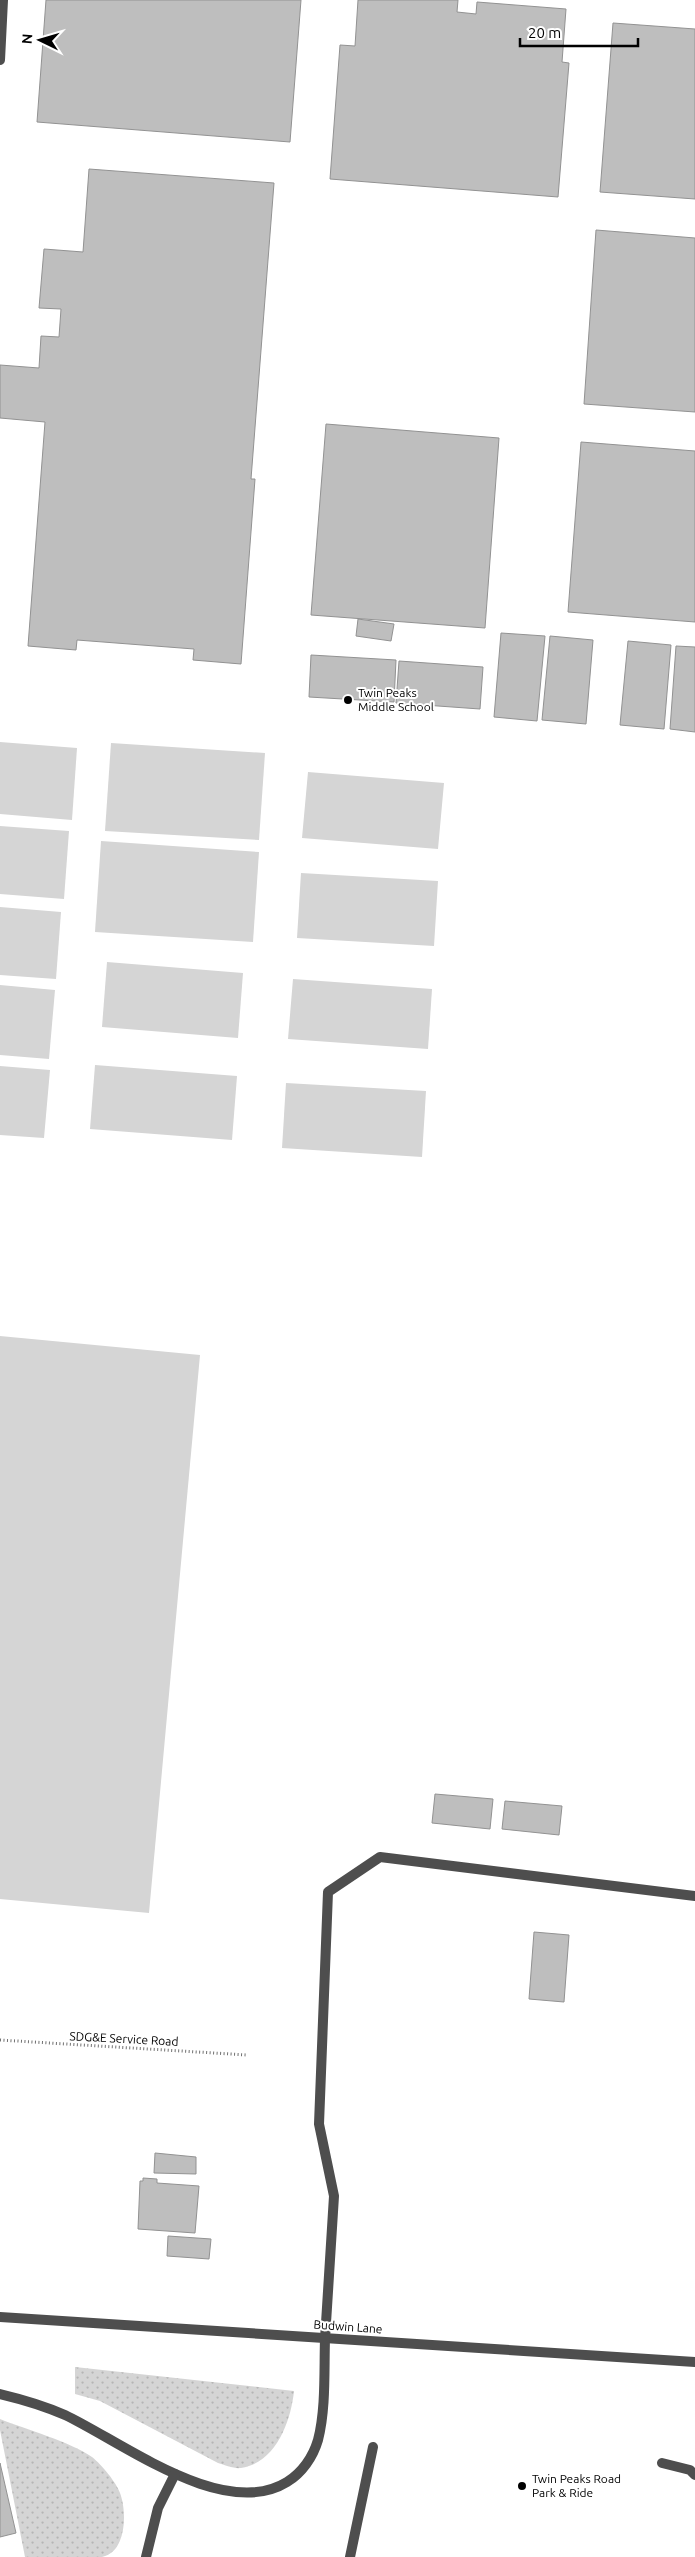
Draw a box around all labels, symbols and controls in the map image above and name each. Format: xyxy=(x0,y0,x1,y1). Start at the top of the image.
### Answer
north arrow xyxy=(15,15,65,65)
scale bar xyxy=(520,15,638,47)
text: 20 m xyxy=(528,24,561,41)
text: N xyxy=(19,33,35,45)
place label: Twin Peaks Middle School xyxy=(358,686,434,713)
marker: Twin Peaks Middle School xyxy=(342,694,354,706)
street label: SDG&E Service Road xyxy=(69,2029,179,2048)
street label: Budwin Lane xyxy=(313,2318,383,2335)
place label: Twin Peaks Road Park & Ride xyxy=(532,2472,621,2499)
marker: Twin Peaks Road Park & Ride xyxy=(516,2480,528,2492)

